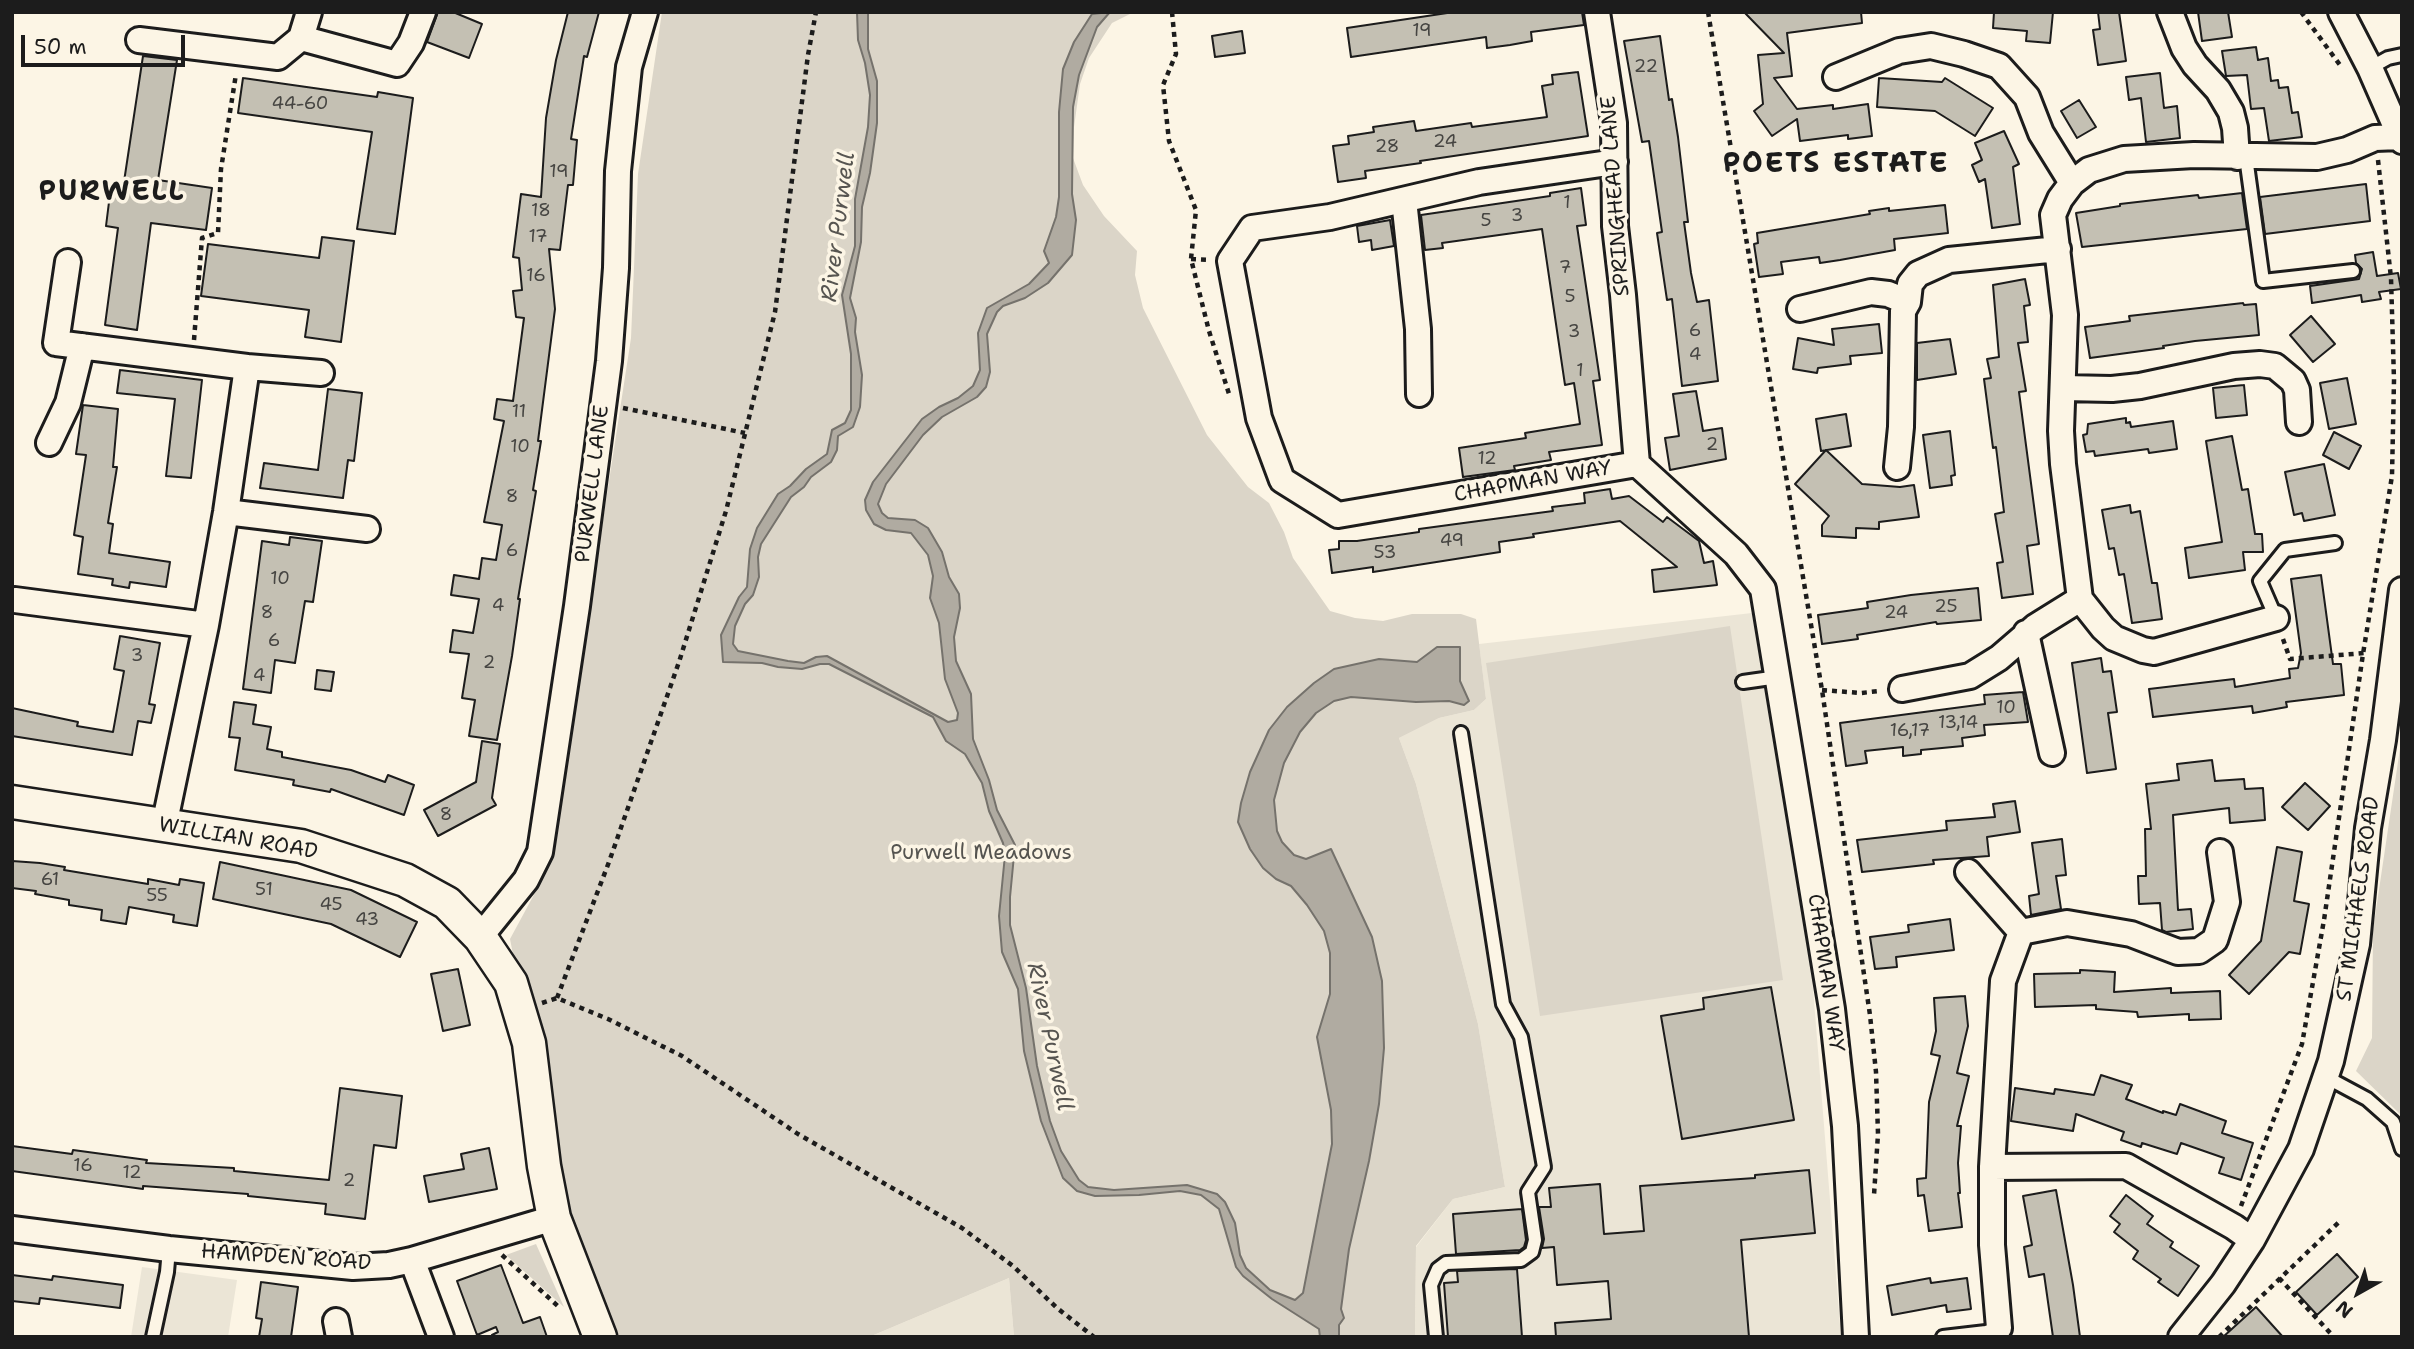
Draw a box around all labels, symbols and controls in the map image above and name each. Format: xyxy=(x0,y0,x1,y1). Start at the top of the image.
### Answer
house number: 19 xyxy=(1412,20,1432,42)
scale bar xyxy=(24,21,189,65)
text: 50 m xyxy=(34,33,87,61)
house number: 22 xyxy=(1634,56,1658,78)
house number: 44-60 xyxy=(272,93,328,115)
street label: SPRINGHEAD LANE xyxy=(1596,95,1636,297)
house number: 24 xyxy=(1433,131,1457,153)
house number: 28 xyxy=(1375,136,1399,158)
district label: POETS ESTATE xyxy=(1724,148,1948,182)
water label: River Purwell xyxy=(816,150,862,304)
house number: 19 xyxy=(549,161,569,183)
district label: PURWELL xyxy=(39,176,185,210)
house number: 1 xyxy=(1563,192,1571,214)
house number: 18 xyxy=(531,200,551,222)
house number: 3 xyxy=(1511,205,1523,227)
house number: 5 xyxy=(1480,210,1492,232)
house number: 17 xyxy=(528,226,548,248)
house number: 7 xyxy=(1559,257,1571,279)
house number: 16 xyxy=(526,265,546,287)
house number: 5 xyxy=(1564,286,1576,308)
house number: 6 xyxy=(1689,320,1701,342)
house number: 3 xyxy=(1568,321,1580,343)
house number: 4 xyxy=(1689,344,1701,366)
house number: 1 xyxy=(1576,360,1584,382)
house number: 11 xyxy=(512,401,526,423)
street label: PURWELL LANE xyxy=(571,404,615,564)
house number: 2 xyxy=(1706,434,1718,456)
house number: 10 xyxy=(510,436,530,458)
house number: 12 xyxy=(1477,448,1497,470)
street label: CHAPMAN WAY xyxy=(1452,456,1614,508)
house number: 8 xyxy=(506,486,518,508)
house number: 49 xyxy=(1440,530,1464,552)
house number: 6 xyxy=(506,540,518,562)
house number: 53 xyxy=(1374,542,1396,564)
house number: 10 xyxy=(270,568,290,590)
house number: 4 xyxy=(492,595,504,617)
house number: 25 xyxy=(1934,596,1958,618)
house number: 8 xyxy=(261,602,273,624)
house number: 24 xyxy=(1884,602,1908,624)
house number: 6 xyxy=(268,630,280,652)
house number: 3 xyxy=(131,645,143,667)
house number: 2 xyxy=(483,652,495,674)
house number: 4 xyxy=(253,665,265,687)
house number: 10 xyxy=(1996,697,2016,719)
house number: 13,14 xyxy=(1938,712,1978,734)
house number: 16,17 xyxy=(1890,720,1930,742)
street label: ST MICHAELS ROAD xyxy=(2332,795,2386,1003)
house number: 8 xyxy=(440,804,452,826)
street label: WILLIAN ROAD xyxy=(156,813,320,865)
park label: Purwell Meadows xyxy=(890,841,1072,867)
house number: 61 xyxy=(41,869,59,891)
house number: 51 xyxy=(255,879,273,901)
house number: 55 xyxy=(146,885,168,907)
street label: CHAPMAN WAY xyxy=(1801,892,1849,1054)
house number: 45 xyxy=(319,894,343,916)
house number: 43 xyxy=(355,909,379,931)
water label: River Purwell xyxy=(1020,960,1078,1114)
house number: 16 xyxy=(73,1155,93,1177)
house number: 12 xyxy=(122,1162,142,1184)
house number: 2 xyxy=(343,1170,355,1192)
street label: HAMPDEN ROAD xyxy=(200,1239,372,1277)
north arrow xyxy=(2323,1258,2393,1328)
text: N xyxy=(2330,1295,2358,1324)

